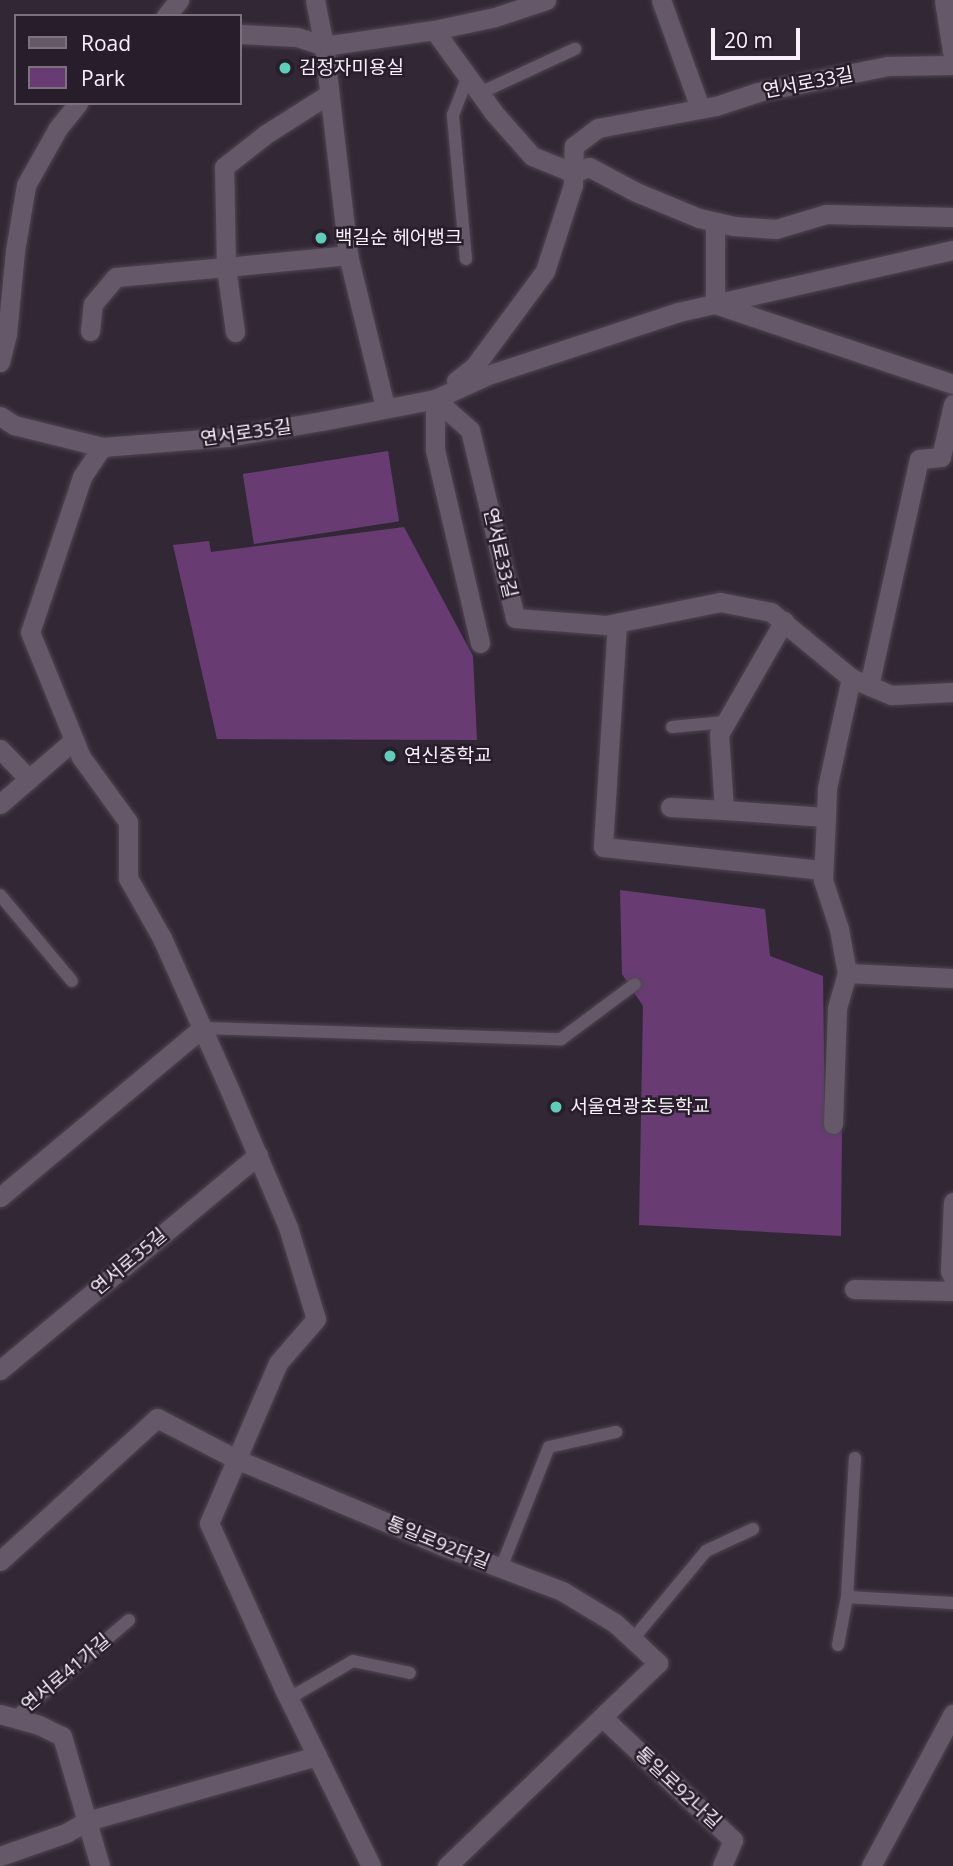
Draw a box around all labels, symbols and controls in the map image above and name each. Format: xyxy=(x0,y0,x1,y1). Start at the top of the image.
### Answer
legend xyxy=(14,14,242,105)
scale bar xyxy=(715,14,804,58)
text: 20 m xyxy=(724,26,773,54)
text: Road xyxy=(81,29,131,57)
place label: 김정자미용실 xyxy=(299,57,404,79)
marker: 김정자미용실 xyxy=(277,60,293,76)
street label: 연서로33길 xyxy=(761,63,855,103)
text: Park xyxy=(81,64,125,92)
place label: 백길순 헤어뱅크 xyxy=(335,227,462,249)
marker: 백길순 헤어뱅크 xyxy=(313,230,329,246)
street label: 연서로35길 xyxy=(199,415,293,451)
street label: 연서로33길 xyxy=(479,506,521,600)
place label: 연신중학교 xyxy=(404,745,491,767)
marker: 연신중학교 xyxy=(382,748,398,764)
place label: 서울연광초등학교 xyxy=(570,1096,710,1118)
marker: 서울연광초등학교 xyxy=(548,1099,564,1115)
street label: 연서로35길 xyxy=(87,1224,171,1300)
street label: 통일로92다길 xyxy=(383,1512,493,1574)
street label: 연서로41가길 xyxy=(17,1629,115,1717)
street label: 통일로92나길 xyxy=(630,1742,726,1834)

